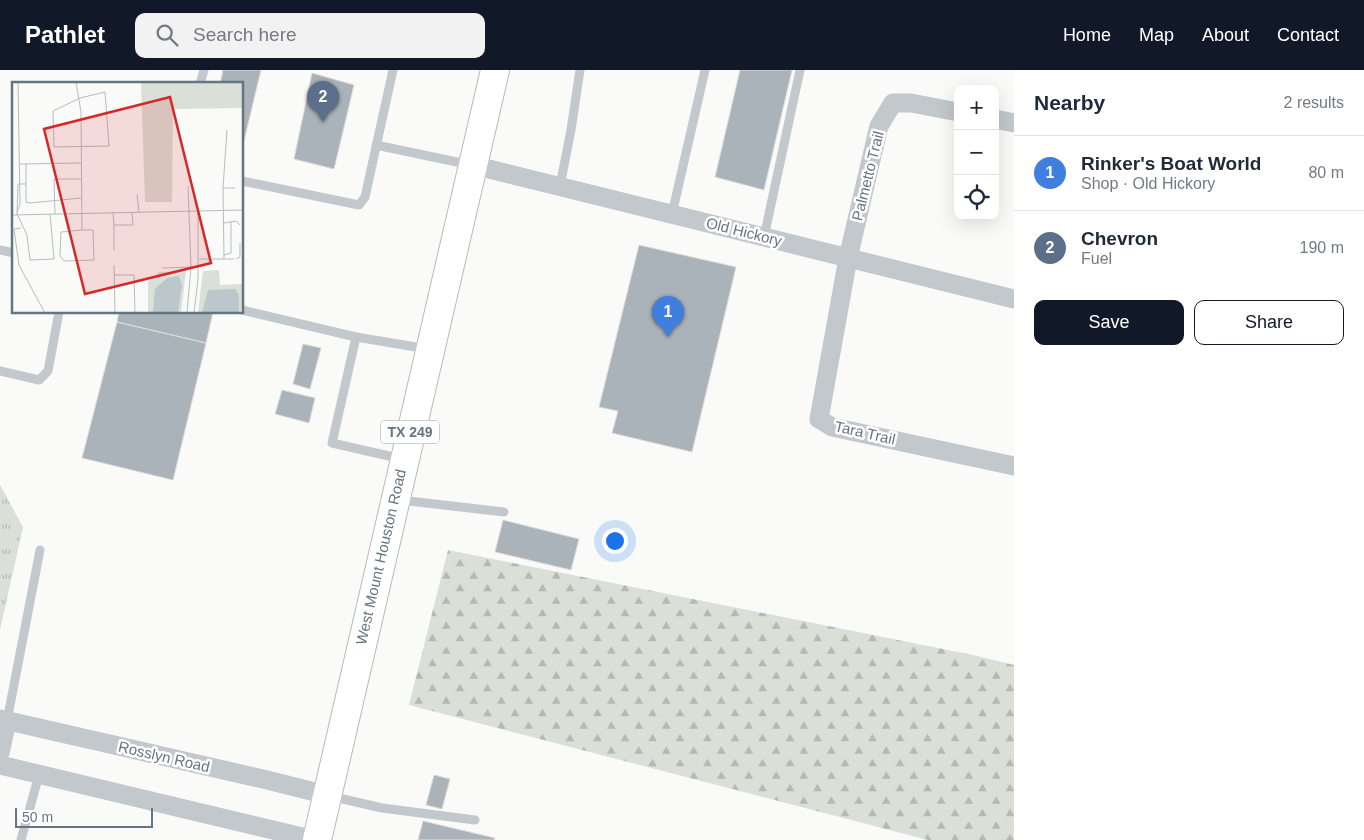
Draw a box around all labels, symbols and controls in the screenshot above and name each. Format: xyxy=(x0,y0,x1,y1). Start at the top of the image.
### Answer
search box xyxy=(135,13,485,58)
text: Pathlet xyxy=(25,21,105,48)
icon: search xyxy=(153,21,181,49)
text: Search here xyxy=(193,24,297,45)
text: Home xyxy=(1063,25,1111,45)
text: Map xyxy=(1139,25,1174,45)
text: About xyxy=(1202,25,1249,45)
text: Contact xyxy=(1277,25,1339,45)
pin: 2 xyxy=(307,81,339,122)
inset map xyxy=(12,82,244,314)
map controls xyxy=(954,85,999,220)
button: + xyxy=(954,85,999,130)
text: Nearby xyxy=(1034,91,1105,114)
text: 2 results xyxy=(1284,94,1344,111)
street label: Palmetto Trail xyxy=(848,129,887,222)
button: − xyxy=(954,130,999,175)
text: Rinker's Boat World xyxy=(1081,153,1261,174)
text: 1 xyxy=(1046,164,1054,181)
text: 80 m xyxy=(1308,164,1344,181)
button: locate xyxy=(954,175,999,220)
text: Shop · Old Hickory xyxy=(1081,175,1215,192)
street label: Old Hickory xyxy=(704,214,784,249)
text: Chevron xyxy=(1081,228,1158,249)
text: 2 xyxy=(1046,239,1054,256)
text: 190 m xyxy=(1300,239,1344,256)
text: Fuel xyxy=(1081,250,1112,267)
pin: 1 xyxy=(652,296,684,337)
button: Save xyxy=(1034,300,1184,345)
button: Share xyxy=(1194,300,1344,345)
street label: Tara Trail xyxy=(833,417,897,448)
road number: TX 249 xyxy=(381,421,439,444)
street label: West Mount Houston Road xyxy=(352,467,409,646)
your location xyxy=(602,528,628,554)
street label: Rosslyn Road xyxy=(117,738,212,775)
scale bar xyxy=(15,805,152,828)
text: 50 m xyxy=(22,809,53,825)

